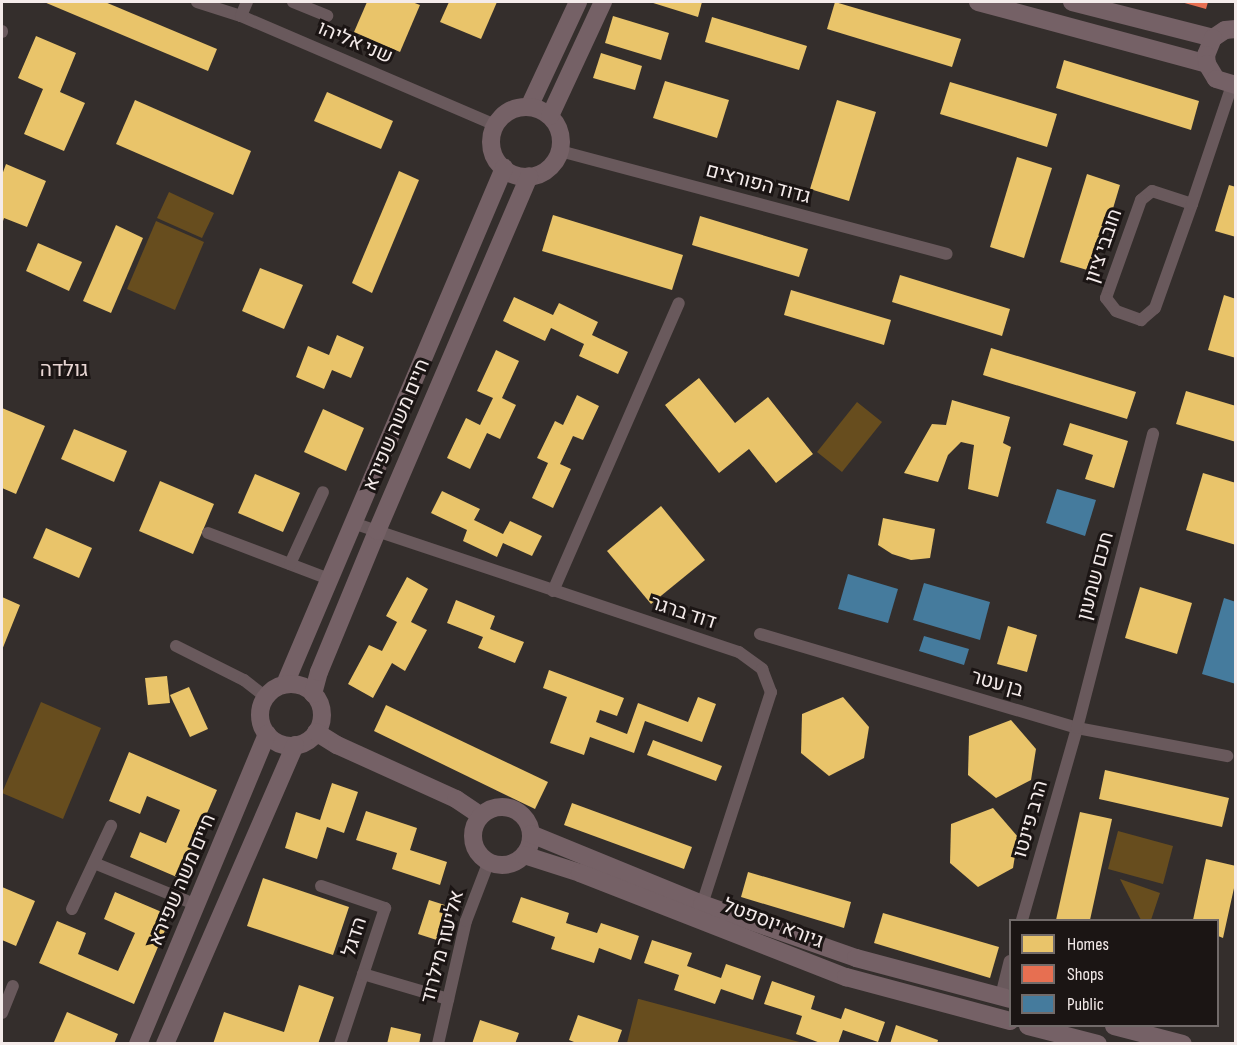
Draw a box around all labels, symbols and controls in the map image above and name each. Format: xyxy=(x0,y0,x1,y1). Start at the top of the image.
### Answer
street label: שני אליהו xyxy=(314,16,396,70)
street label: גדוד הפורצים xyxy=(703,159,813,209)
street label: חובבי ציון xyxy=(1080,206,1128,286)
street label: חיים משה שפירא xyxy=(358,356,436,494)
district label: גולדה xyxy=(40,357,88,383)
street label: חכם שמעון xyxy=(1073,529,1119,623)
street label: דוד ברגר xyxy=(647,591,719,635)
street label: בן עטר xyxy=(968,665,1026,703)
street label: הרב פינטו xyxy=(1009,778,1053,860)
street label: חיים משה שפירא xyxy=(144,811,222,949)
street label: אליעזר מילרוד xyxy=(416,888,470,1006)
street label: גיורא יוספטל xyxy=(720,894,826,954)
street label: הדגל xyxy=(337,914,373,960)
legend xyxy=(1009,919,1219,1027)
text: Homes xyxy=(1067,934,1109,955)
text: Shops xyxy=(1067,964,1104,985)
text: Public xyxy=(1067,994,1104,1015)

